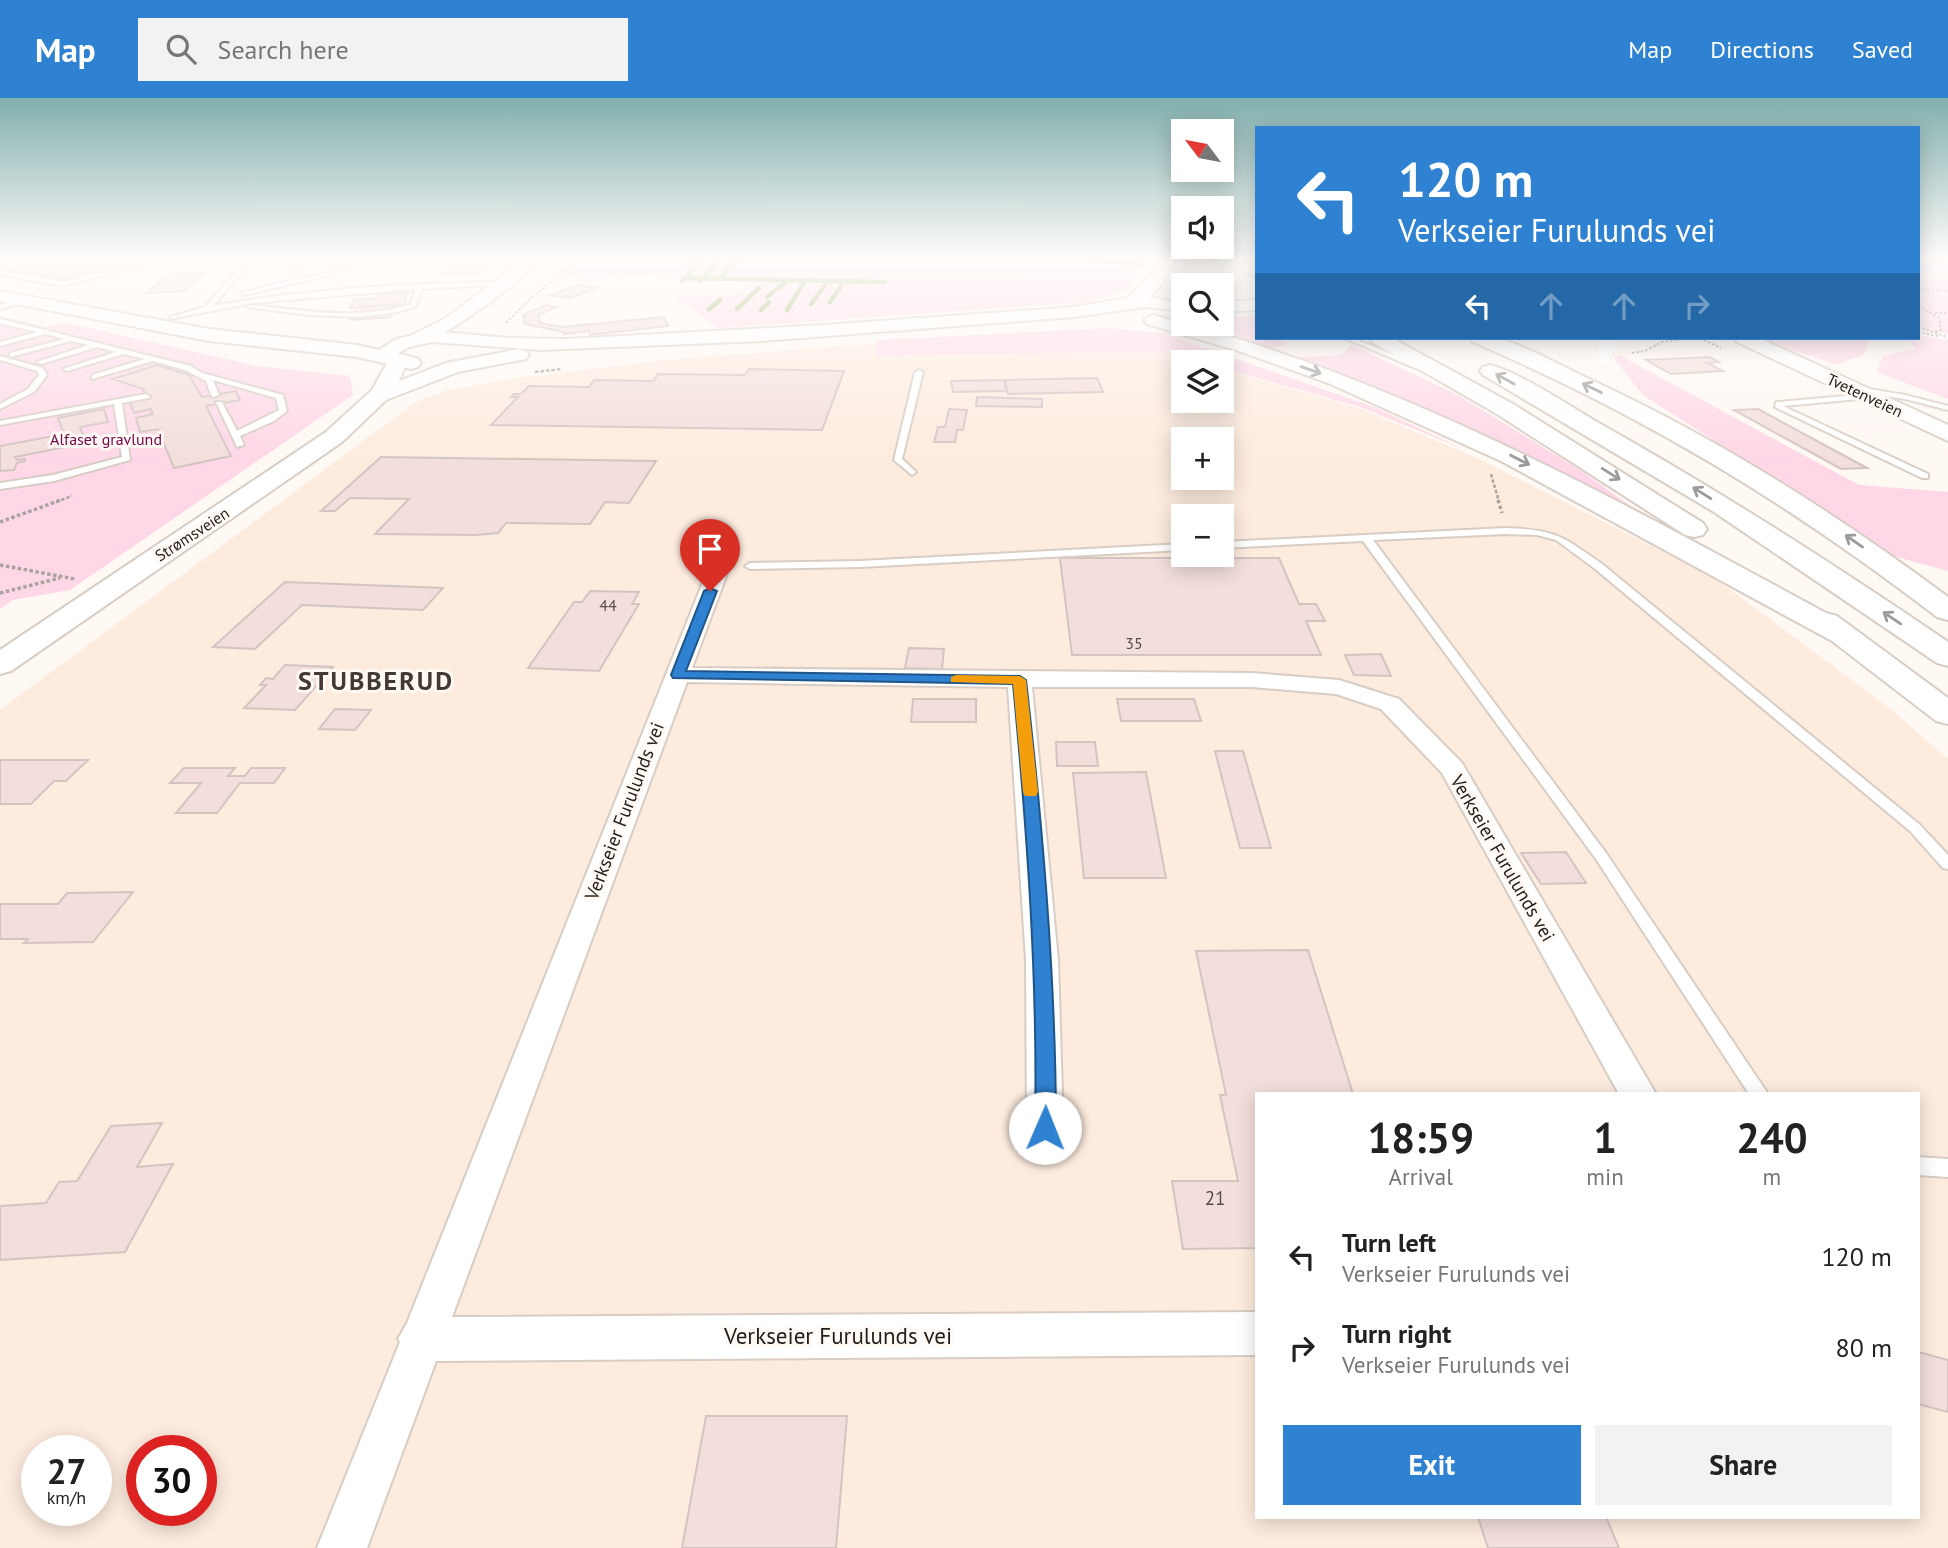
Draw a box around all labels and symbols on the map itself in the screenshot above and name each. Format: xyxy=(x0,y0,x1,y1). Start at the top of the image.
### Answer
north arrow xyxy=(1171,119,1234,182)
one-way arrow xyxy=(1300,365,1322,377)
street label: Tvetenveien xyxy=(1824,369,1906,421)
one-way arrow xyxy=(1495,372,1516,385)
one-way arrow xyxy=(1582,380,1603,393)
park label: Alfaset gravlund xyxy=(50,429,162,449)
one-way arrow xyxy=(1509,453,1530,467)
one-way arrow xyxy=(1601,467,1621,481)
one-way arrow xyxy=(1692,486,1712,500)
street label: Strømsveien xyxy=(151,503,233,565)
pin xyxy=(680,519,740,591)
one-way arrow xyxy=(1845,534,1864,548)
house number: 44 xyxy=(599,595,617,615)
one-way arrow xyxy=(1883,610,1902,625)
house number: 35 xyxy=(1125,633,1143,653)
district label: STUBBERUD xyxy=(298,664,454,697)
street label: Verkseier Furulunds vei xyxy=(579,719,669,904)
street label: Verkseier Furulunds vei xyxy=(1445,770,1561,946)
position arrow xyxy=(1008,1091,1082,1165)
house number: 21 xyxy=(1205,1186,1225,1210)
street label: Verkseier Furulunds vei xyxy=(723,1321,952,1350)
speed limit sign: 30 xyxy=(126,1435,217,1526)

